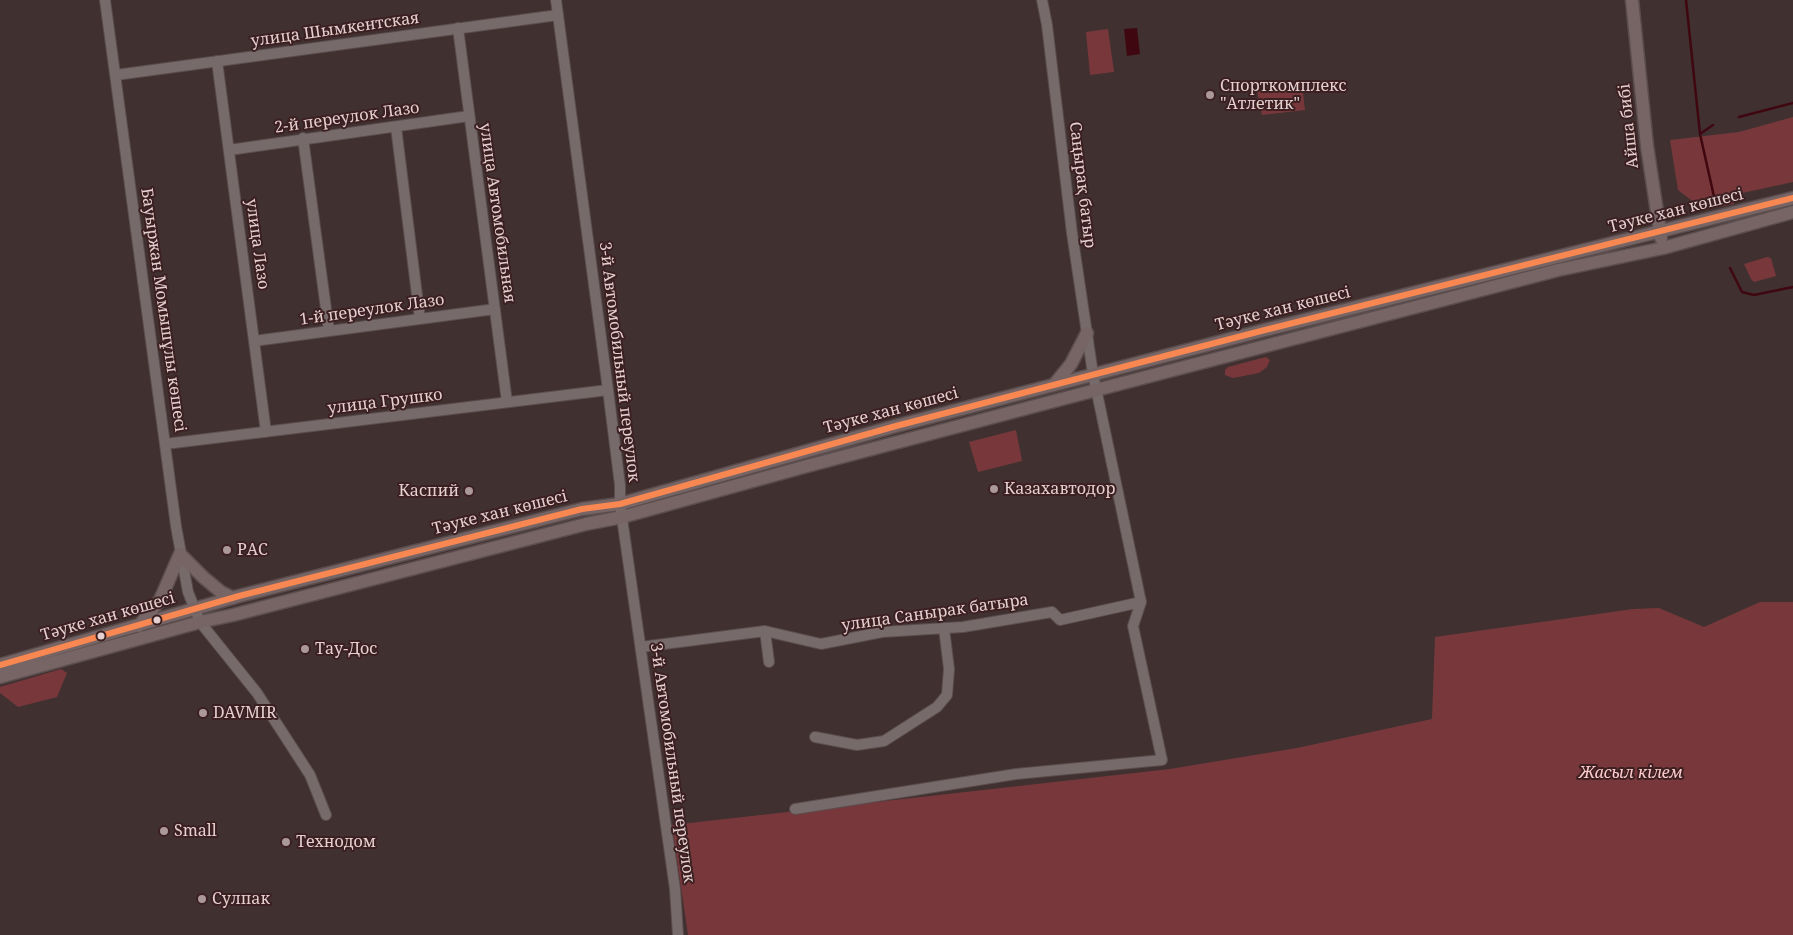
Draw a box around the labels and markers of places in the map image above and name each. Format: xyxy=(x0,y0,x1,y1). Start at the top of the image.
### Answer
place label: Спорткомплекс "Атлетик" xyxy=(1220,76,1346,114)
marker: Спорткомплекс "Атлетик" xyxy=(1204,89,1216,101)
place label: Казахавтодор xyxy=(1004,479,1115,499)
place label: Каспий xyxy=(399,481,459,501)
marker: Казахавтодор xyxy=(988,483,1000,495)
marker: Каспий xyxy=(463,485,475,497)
place label: РАС xyxy=(237,540,268,560)
marker: РАС xyxy=(221,544,233,556)
unlabelled marker xyxy=(152,615,162,625)
unlabelled marker xyxy=(96,631,106,641)
place label: Тау-Дос xyxy=(315,639,377,659)
marker: Тау-Дос xyxy=(299,643,311,655)
place label: DAVMIR xyxy=(213,703,276,723)
marker: DAVMIR xyxy=(197,707,209,719)
place label: Small xyxy=(174,821,217,841)
marker: Small xyxy=(158,825,170,837)
place label: Технодом xyxy=(296,832,376,852)
marker: Технодом xyxy=(280,836,292,848)
place label: Сулпак xyxy=(212,889,270,909)
marker: Сулпак xyxy=(196,893,208,905)

